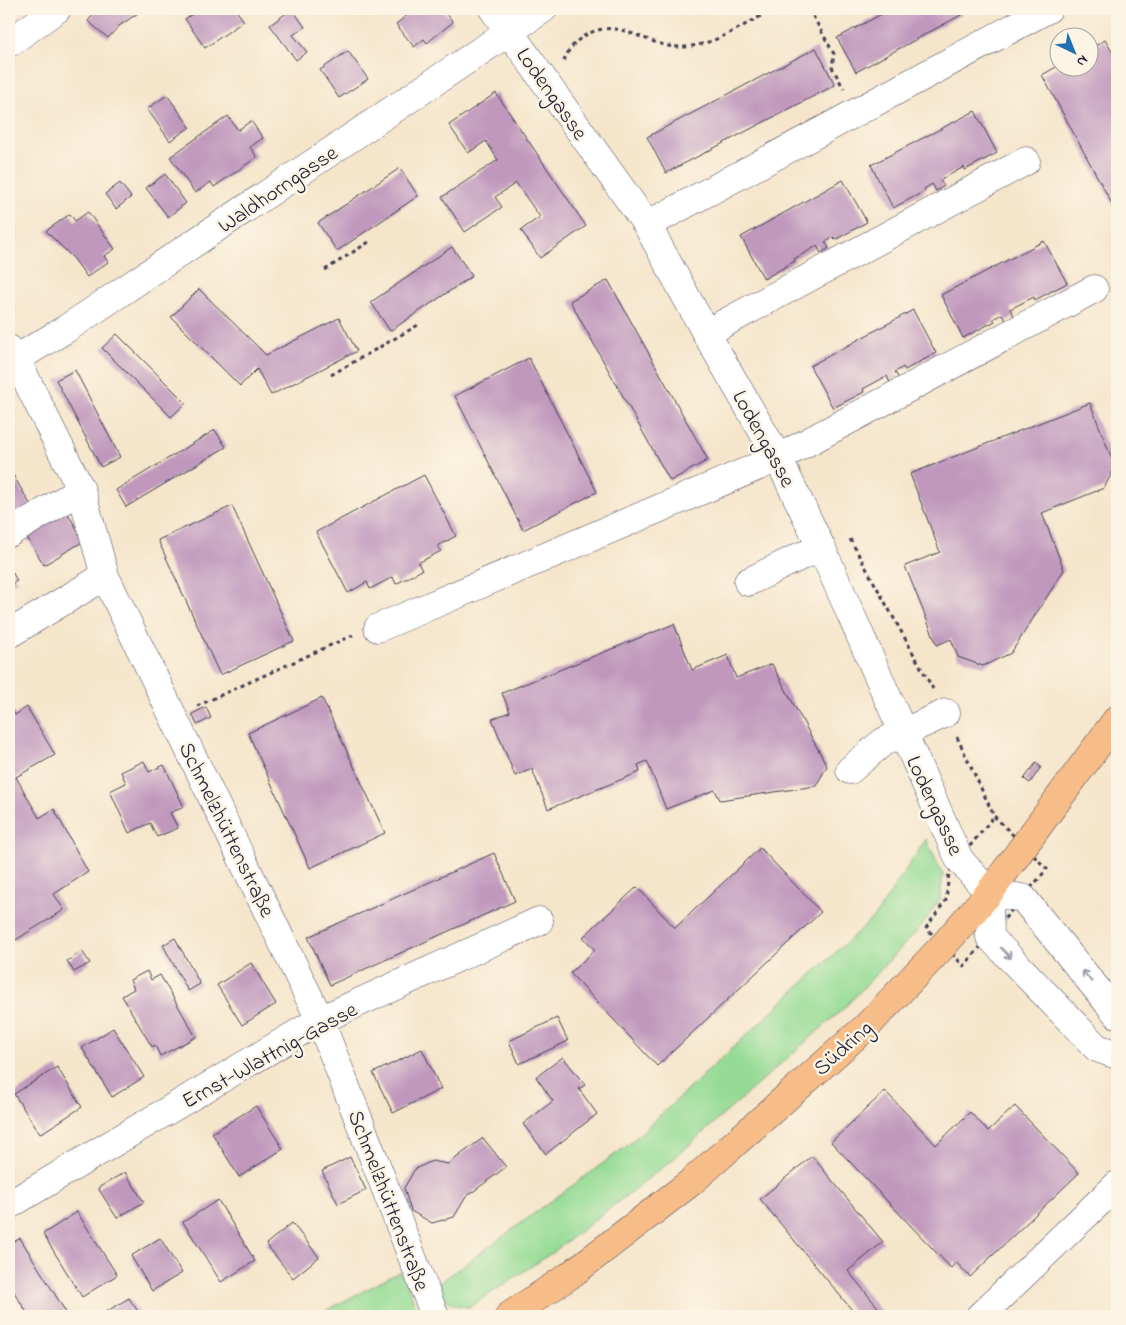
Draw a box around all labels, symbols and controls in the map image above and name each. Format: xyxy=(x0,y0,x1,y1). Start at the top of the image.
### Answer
north arrow xyxy=(1048,28,1098,78)
street label: Lodengasse xyxy=(506,42,594,148)
text: N xyxy=(1071,50,1092,71)
street label: Waldhorngasse xyxy=(212,138,346,243)
street label: Lodengasse xyxy=(722,385,802,494)
street label: Schmelzhüttenstraße xyxy=(169,737,282,923)
street label: Lodengasse xyxy=(895,751,970,862)
one-way arrow xyxy=(1000,946,1012,959)
one-way arrow xyxy=(1081,970,1092,983)
street label: Ernst-Wlattnig-Gasse xyxy=(177,995,365,1119)
street label: Südring xyxy=(807,1014,882,1085)
street label: Schmelzhüttenstraße xyxy=(338,1106,436,1296)

